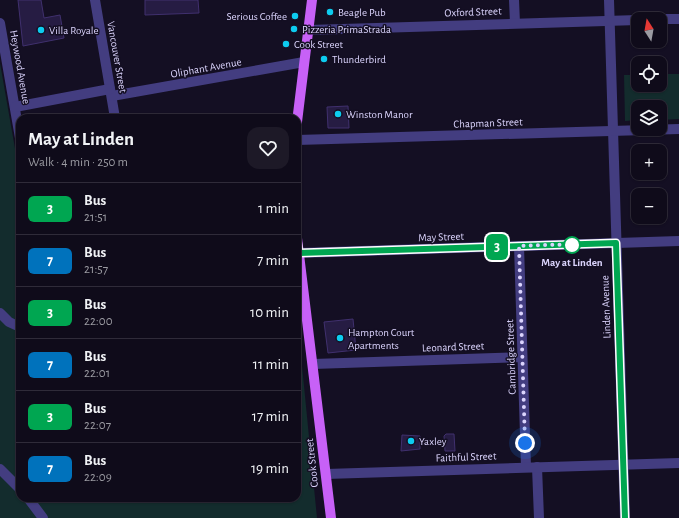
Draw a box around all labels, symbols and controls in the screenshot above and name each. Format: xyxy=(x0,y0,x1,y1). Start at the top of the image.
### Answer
street label: Oxford Street xyxy=(444,5,502,18)
marker: Beagle Pub xyxy=(325,7,335,17)
place label: Beagle Pub xyxy=(338,7,386,18)
place label: Serious Coffee xyxy=(227,11,287,22)
marker: Serious Coffee xyxy=(290,11,300,21)
north arrow xyxy=(631,12,667,48)
map controls xyxy=(631,12,667,224)
street label: Vancouver Street xyxy=(105,20,129,94)
marker: Pizzeria PrimaStrada xyxy=(289,24,299,34)
place label: Pizzeria PrimaStrada xyxy=(302,24,391,35)
marker: Villa Royale xyxy=(36,25,46,35)
place label: Villa Royale xyxy=(49,25,99,36)
street label: Heywood Avenue xyxy=(8,29,32,105)
marker: Cook Street xyxy=(281,39,291,49)
place label: Cook Street xyxy=(294,39,344,50)
marker: Thunderbird xyxy=(319,54,329,64)
place label: Thunderbird xyxy=(332,54,386,65)
street label: Oliphant Avenue xyxy=(170,56,242,80)
button: locate xyxy=(631,56,667,92)
button: layers xyxy=(631,100,667,136)
marker: Winston Manor xyxy=(333,109,343,119)
place label: Winston Manor xyxy=(346,109,413,120)
street label: Chapman Street xyxy=(453,116,523,130)
button: heart xyxy=(247,127,289,169)
text: May at Linden xyxy=(28,130,134,149)
button: + xyxy=(631,144,667,180)
text: Walk · 4 min · 250 m xyxy=(28,156,128,169)
button: − xyxy=(631,188,667,224)
text: Bus xyxy=(84,193,106,208)
text: 1 min xyxy=(258,201,289,216)
text: 3 xyxy=(47,202,53,216)
text: 21:51 xyxy=(84,211,107,224)
street label: May Street xyxy=(418,231,465,243)
line badge: 3 xyxy=(484,234,510,260)
marker: May at Linden xyxy=(563,236,581,254)
text: 3 xyxy=(494,240,500,254)
text: Bus xyxy=(84,245,106,260)
text: 7 min xyxy=(257,253,289,268)
text: 7 xyxy=(47,254,53,268)
place label: May at Linden xyxy=(541,257,603,268)
text: 21:57 xyxy=(84,263,108,276)
street label: Linden Avenue xyxy=(599,275,613,339)
text: Bus xyxy=(84,297,106,312)
text: 10 min xyxy=(250,305,289,320)
text: 3 xyxy=(47,306,53,320)
text: 22:00 xyxy=(84,315,113,328)
street label: Cambridge Street xyxy=(504,319,518,395)
place label: Hampton Court Apartments xyxy=(348,327,415,351)
marker: Hampton Court Apartments xyxy=(335,333,345,343)
street label: Leonard Street xyxy=(422,340,485,354)
text: Bus xyxy=(84,349,106,364)
text: 11 min xyxy=(253,357,289,372)
text: 7 xyxy=(47,358,53,372)
text: 22:01 xyxy=(84,367,110,380)
text: Bus xyxy=(84,401,106,416)
text: 17 min xyxy=(252,409,289,424)
text: 3 xyxy=(47,410,53,424)
text: 22:07 xyxy=(84,419,111,432)
your location xyxy=(515,433,535,453)
marker: Yaxley xyxy=(406,436,416,446)
place label: Yaxley xyxy=(419,436,447,447)
street label: Cook Street xyxy=(304,438,320,488)
street label: Faithful Street xyxy=(435,450,497,464)
text: Bus xyxy=(84,453,106,468)
text: 19 min xyxy=(251,461,289,476)
text: 7 xyxy=(47,462,53,476)
text: 22:09 xyxy=(84,471,112,484)

